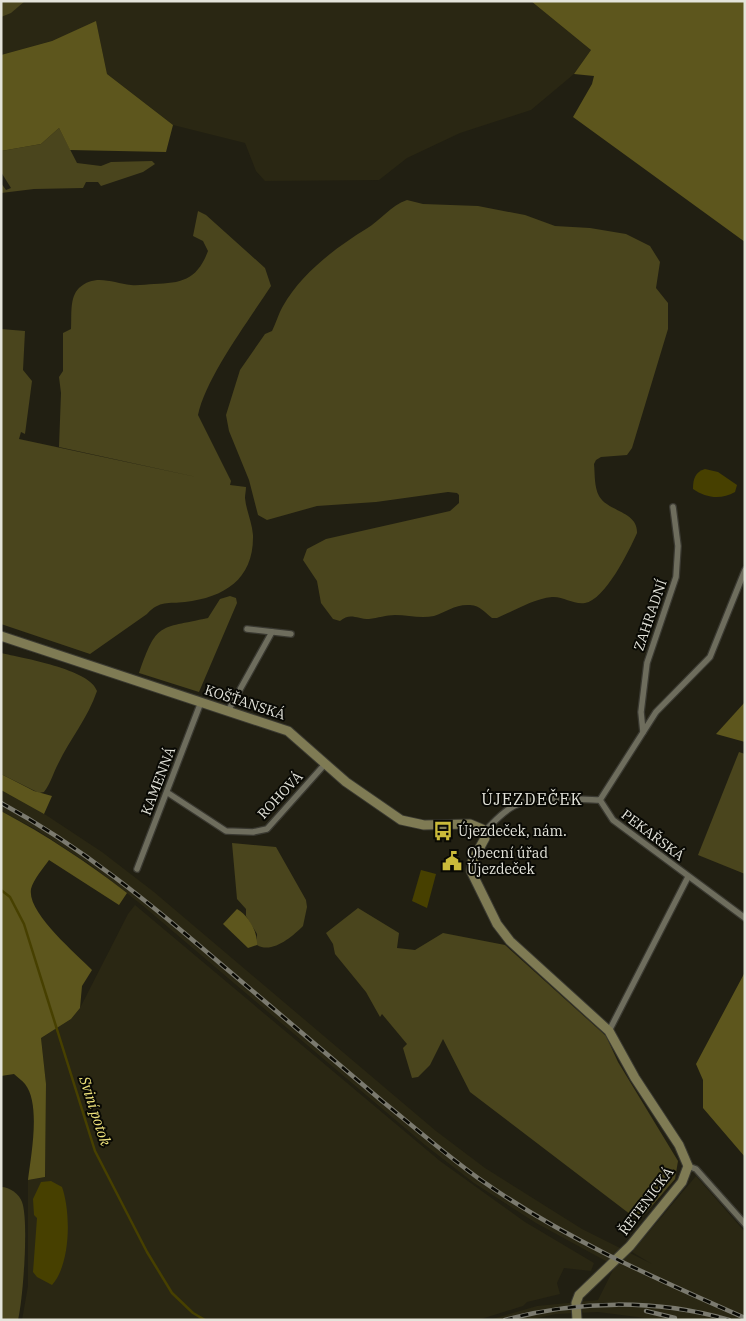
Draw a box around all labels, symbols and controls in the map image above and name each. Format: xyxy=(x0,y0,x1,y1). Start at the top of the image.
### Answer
street label: ZAHRADNÍ xyxy=(628,576,671,653)
street label: KOŠŤANSKÁ xyxy=(202,679,289,724)
street label: KAMENNÁ xyxy=(136,743,179,818)
street label: ROHOVÁ xyxy=(253,767,307,822)
district label: ÚJEZDEČEK xyxy=(481,788,583,809)
street label: PEKAŘSKÁ xyxy=(618,805,689,865)
bus stop icon: Újezdeček, nám. xyxy=(432,820,454,842)
place label: Újezdeček, nám. xyxy=(458,821,567,840)
place label: Obecní úřad Újezdeček xyxy=(467,844,548,878)
public building icon: Obecní úřad Újezdeček xyxy=(441,850,463,872)
water label: Sviní potok xyxy=(75,1073,116,1148)
street label: ŘETENICKÁ xyxy=(614,1162,678,1239)

